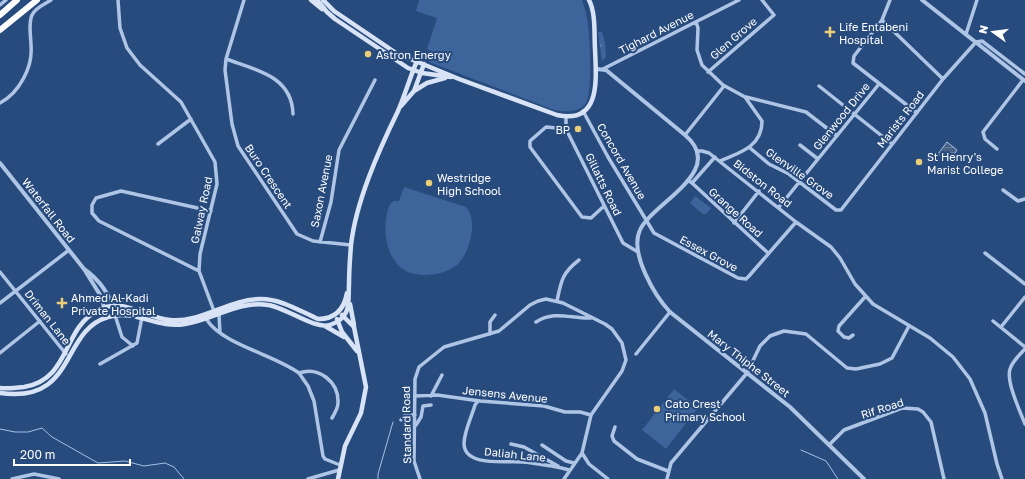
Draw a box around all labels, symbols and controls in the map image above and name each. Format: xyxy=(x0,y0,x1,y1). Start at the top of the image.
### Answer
street label: Tighard Avenue xyxy=(616,8,696,56)
north arrow xyxy=(973,12,1013,52)
street label: Glen Grove xyxy=(707,14,759,62)
place label: Life Entabeni Hospital xyxy=(839,20,908,46)
text: N xyxy=(975,24,990,35)
marker: Life Entabeni Hospital xyxy=(824,26,836,38)
place label: Astron Energy xyxy=(376,48,451,61)
marker: Astron Energy xyxy=(363,49,373,59)
street label: Glenwood Drive xyxy=(810,80,872,152)
street label: Marists Road xyxy=(874,88,926,150)
street label: Concord Avenue xyxy=(595,121,649,201)
place label: BP xyxy=(555,123,570,136)
marker: BP xyxy=(573,124,583,134)
street label: Buro Crescent xyxy=(243,141,295,211)
street label: Glenville Grove xyxy=(764,145,836,201)
place label: St Henry's Marist College xyxy=(927,150,1003,176)
street label: Gillatts Road xyxy=(583,151,625,217)
street label: Saxon Avenue xyxy=(308,153,334,229)
street label: Bidston Road xyxy=(731,156,795,210)
marker: St Henry's Marist College xyxy=(914,157,924,167)
place label: Westridge High School xyxy=(437,171,502,197)
street label: Waterfall Road xyxy=(20,175,78,245)
street label: Galway Road xyxy=(188,175,214,245)
marker: Westridge High School xyxy=(424,178,434,188)
street label: Grange Road xyxy=(706,184,766,240)
street label: Essex Grove xyxy=(678,232,740,274)
street label: Driman Lane xyxy=(23,287,73,347)
place label: Ahmed Al-Kadi Private Hospital xyxy=(71,291,156,317)
marker: Ahmed Al-Kadi Private Hospital xyxy=(56,297,68,309)
street label: Mary Thiphe Street xyxy=(705,327,793,399)
street label: Jensens Avenue xyxy=(462,383,548,405)
street label: Standard Road xyxy=(399,386,413,464)
street label: Rif Road xyxy=(859,395,905,421)
place label: Cato Crest Primary School xyxy=(665,397,746,423)
marker: Cato Crest Primary School xyxy=(652,404,662,414)
scale bar xyxy=(14,441,130,467)
street label: Daliah Lane xyxy=(484,444,546,464)
text: 200 m xyxy=(20,447,55,462)

